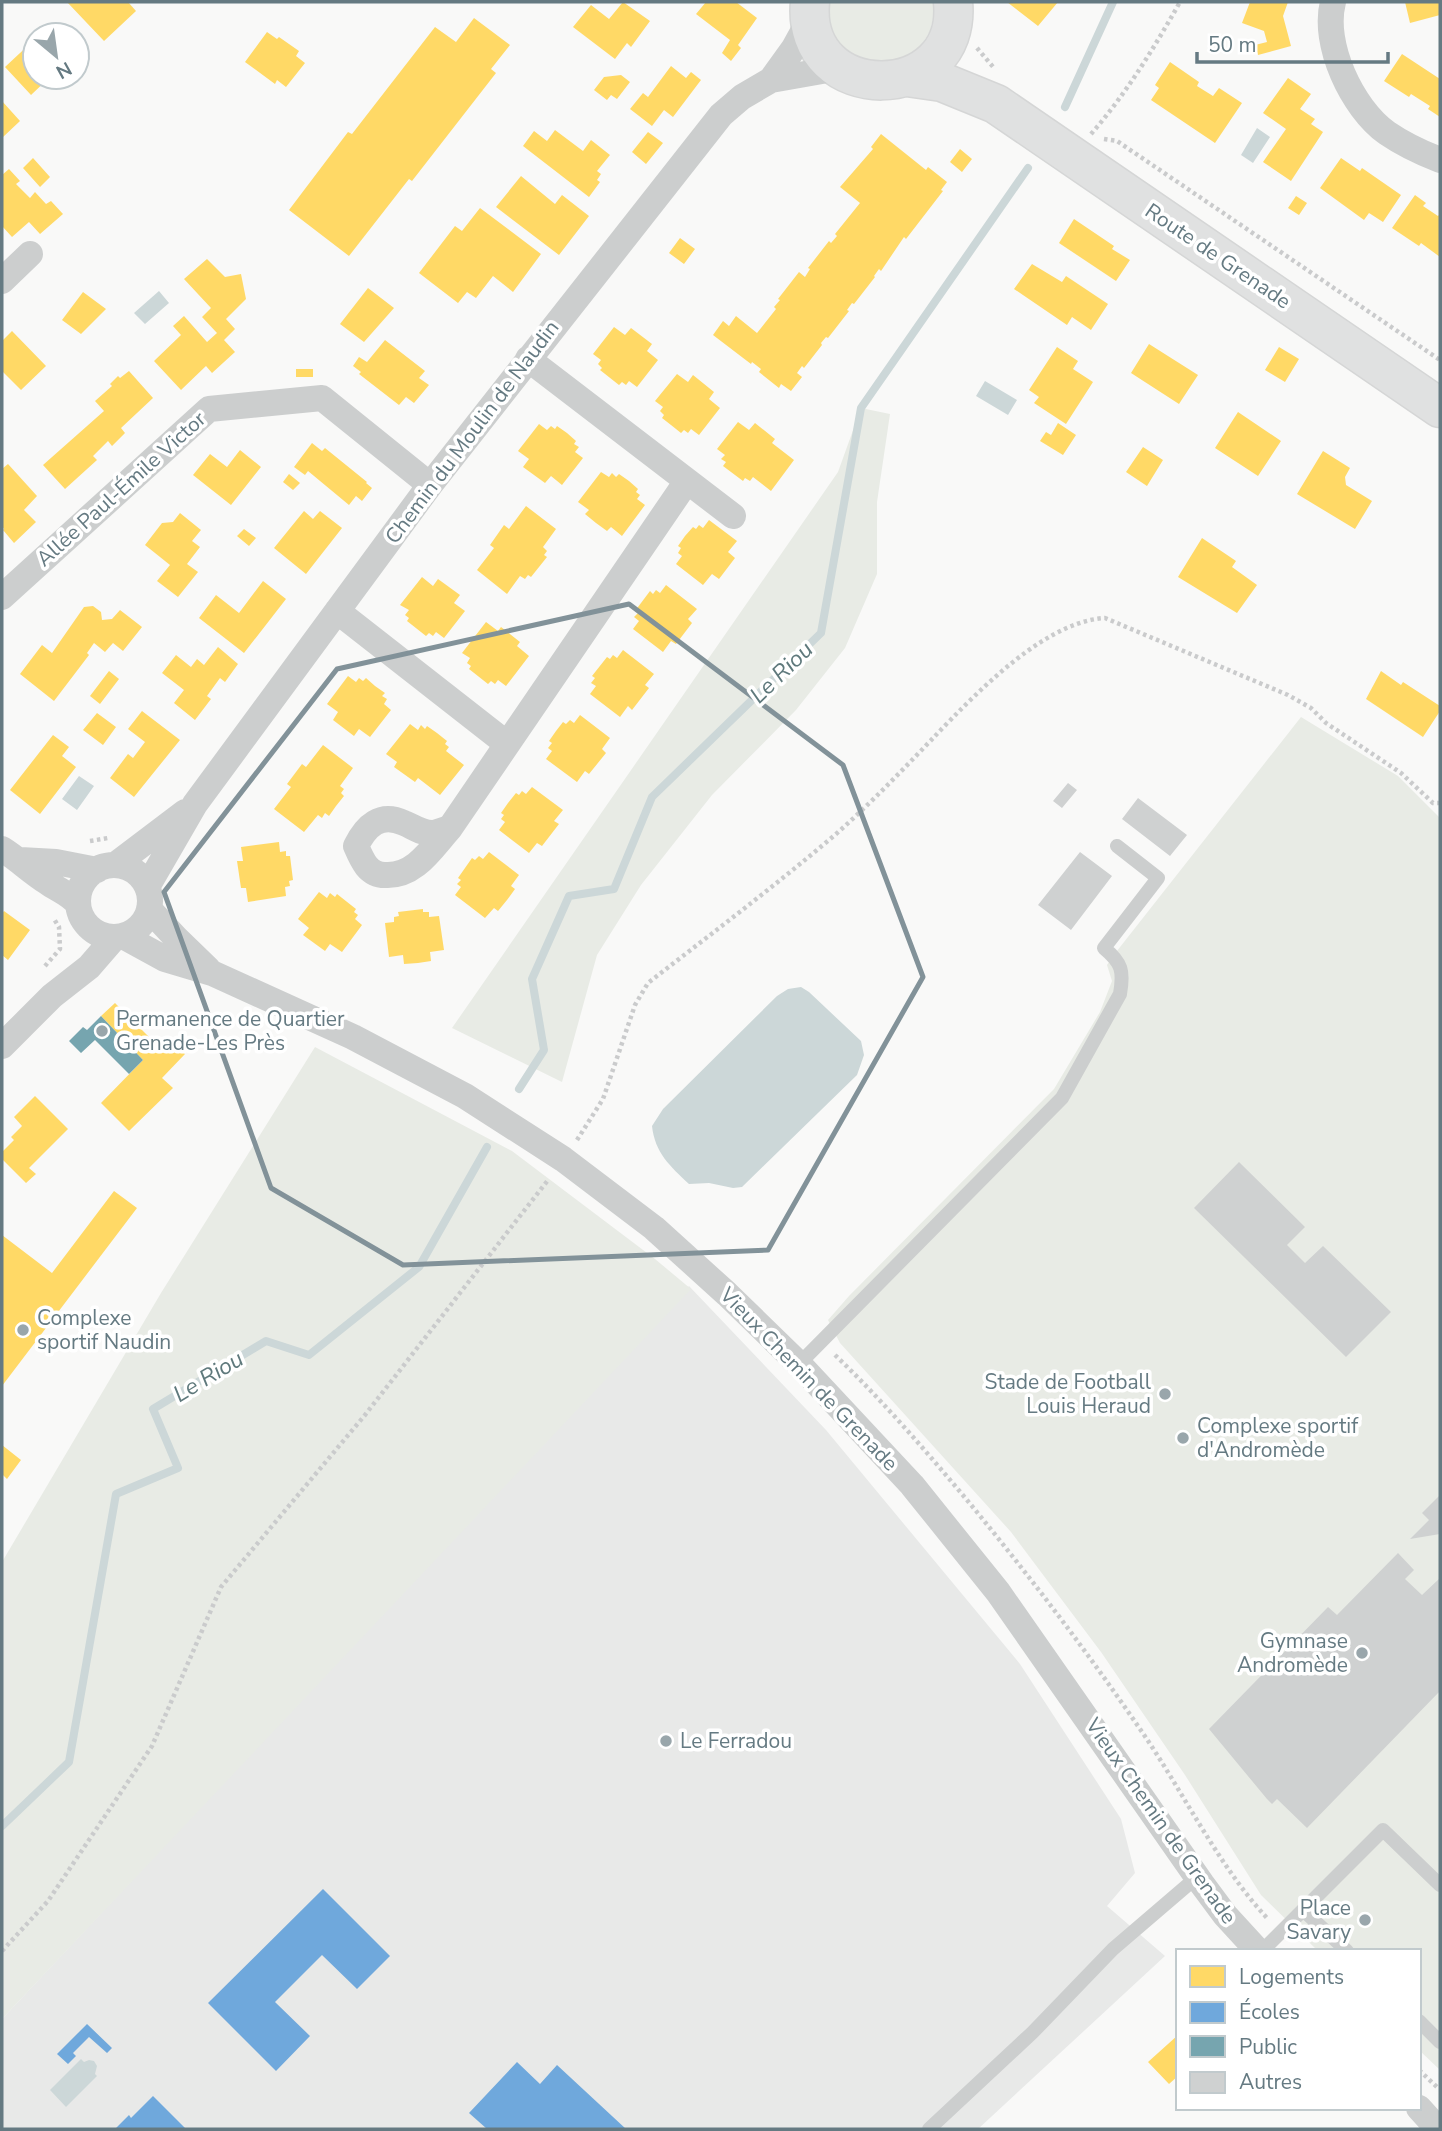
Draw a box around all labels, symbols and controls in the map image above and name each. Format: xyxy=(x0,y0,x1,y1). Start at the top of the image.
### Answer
north arrow xyxy=(21,21,91,91)
scale bar xyxy=(1197,21,1388,65)
text: 50 m xyxy=(1208,31,1257,59)
text: N xyxy=(51,55,76,85)
street label: Route de Grenade xyxy=(1140,197,1296,315)
street label: Chemin du Moulin de Naudin xyxy=(379,315,565,549)
street label: Allée Paul-Émile Victor xyxy=(30,405,212,573)
water label: Le Riou xyxy=(743,634,820,710)
place label: Permanence de Quartier Grenade-Les Près xyxy=(116,1005,345,1057)
marker: Permanence de Quartier Grenade-Les Près xyxy=(94,1023,110,1039)
street label: Vieux Chemin de Grenade xyxy=(713,1280,904,1477)
place label: Complexe sportif Naudin xyxy=(37,1304,171,1356)
marker: Complexe sportif Naudin xyxy=(15,1322,31,1338)
water label: Le Riou xyxy=(167,1343,249,1410)
place label: Stade de Football Louis Heraud xyxy=(985,1368,1152,1420)
marker: Stade de Football Louis Heraud xyxy=(1157,1386,1173,1402)
place label: Complexe sportif d'Andromède xyxy=(1197,1412,1359,1464)
marker: Complexe sportif d'Andromède xyxy=(1175,1430,1191,1446)
place label: Gymnase Andromède xyxy=(1237,1627,1348,1679)
marker: Gymnase Andromède xyxy=(1354,1645,1370,1661)
street label: Vieux Chemin de Grenade xyxy=(1079,1712,1243,1929)
place label: Le Ferradou xyxy=(680,1727,792,1755)
marker: Le Ferradou xyxy=(658,1733,674,1749)
place label: Place Savary xyxy=(1286,1894,1351,1946)
marker: Place Savary xyxy=(1357,1912,1373,1928)
legend xyxy=(1176,1949,1421,2110)
text: Logements xyxy=(1239,1963,1344,1991)
text: Écoles xyxy=(1239,1998,1300,2026)
text: Public xyxy=(1239,2033,1297,2061)
text: Autres xyxy=(1239,2068,1302,2096)

